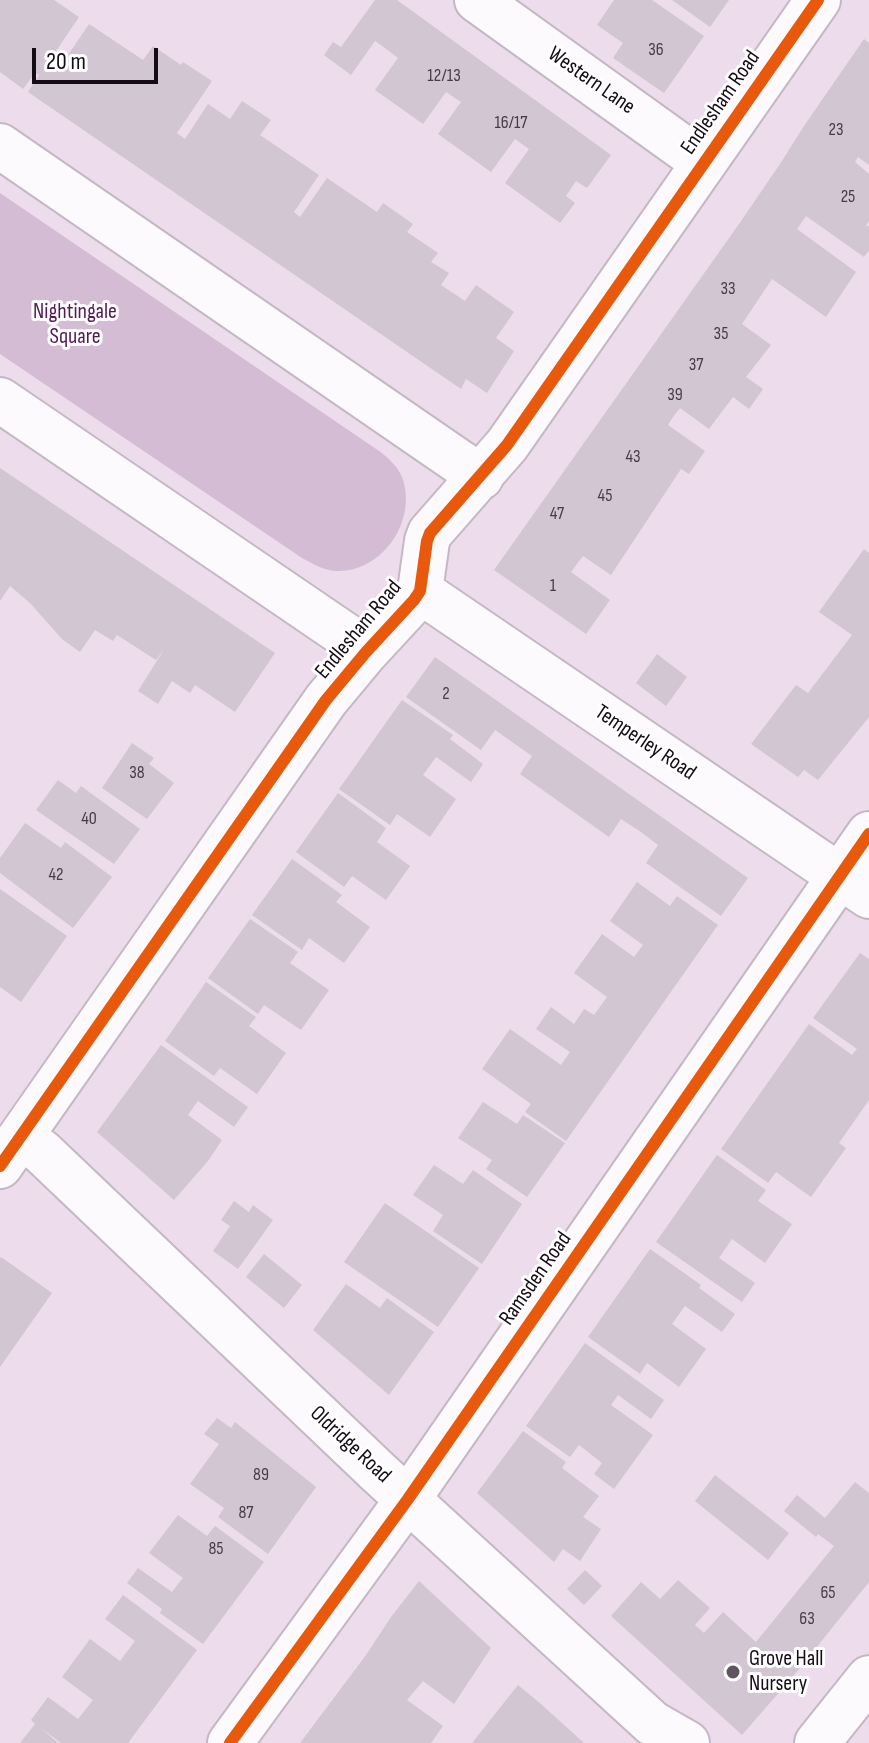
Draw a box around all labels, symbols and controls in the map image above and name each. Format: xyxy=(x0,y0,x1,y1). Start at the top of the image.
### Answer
scale bar xyxy=(36,32,162,82)
house number: 36 xyxy=(648,39,664,61)
street label: Western Lane xyxy=(542,41,640,121)
street label: Endlesham Road xyxy=(676,46,766,160)
text: 20 m xyxy=(46,47,86,76)
house number: 12/13 xyxy=(427,65,461,87)
house number: 16/17 xyxy=(495,112,527,134)
house number: 23 xyxy=(829,119,843,141)
house number: 25 xyxy=(841,186,855,208)
house number: 33 xyxy=(720,278,736,300)
park label: Nightingale Square xyxy=(33,299,117,350)
house number: 35 xyxy=(714,323,728,345)
house number: 37 xyxy=(689,354,703,376)
house number: 39 xyxy=(667,384,683,406)
house number: 43 xyxy=(625,446,641,468)
house number: 45 xyxy=(598,485,612,507)
house number: 47 xyxy=(550,503,564,525)
street label: Endlesham Road xyxy=(310,575,408,685)
house number: 1 xyxy=(550,575,556,597)
house number: 2 xyxy=(442,683,450,705)
street label: Temperley Road xyxy=(589,700,701,786)
house number: 38 xyxy=(129,762,145,784)
house number: 40 xyxy=(81,808,97,830)
house number: 42 xyxy=(48,864,64,886)
street label: Ramsden Road xyxy=(494,1227,578,1331)
street label: Oldridge Road xyxy=(304,1401,396,1489)
house number: 89 xyxy=(253,1464,269,1486)
house number: 87 xyxy=(238,1502,254,1524)
house number: 85 xyxy=(208,1538,224,1560)
house number: 65 xyxy=(820,1582,836,1604)
house number: 63 xyxy=(799,1608,815,1630)
place label: Grove Hall Nursery xyxy=(749,1646,823,1698)
marker: Grove Hall Nursery xyxy=(724,1663,742,1681)

